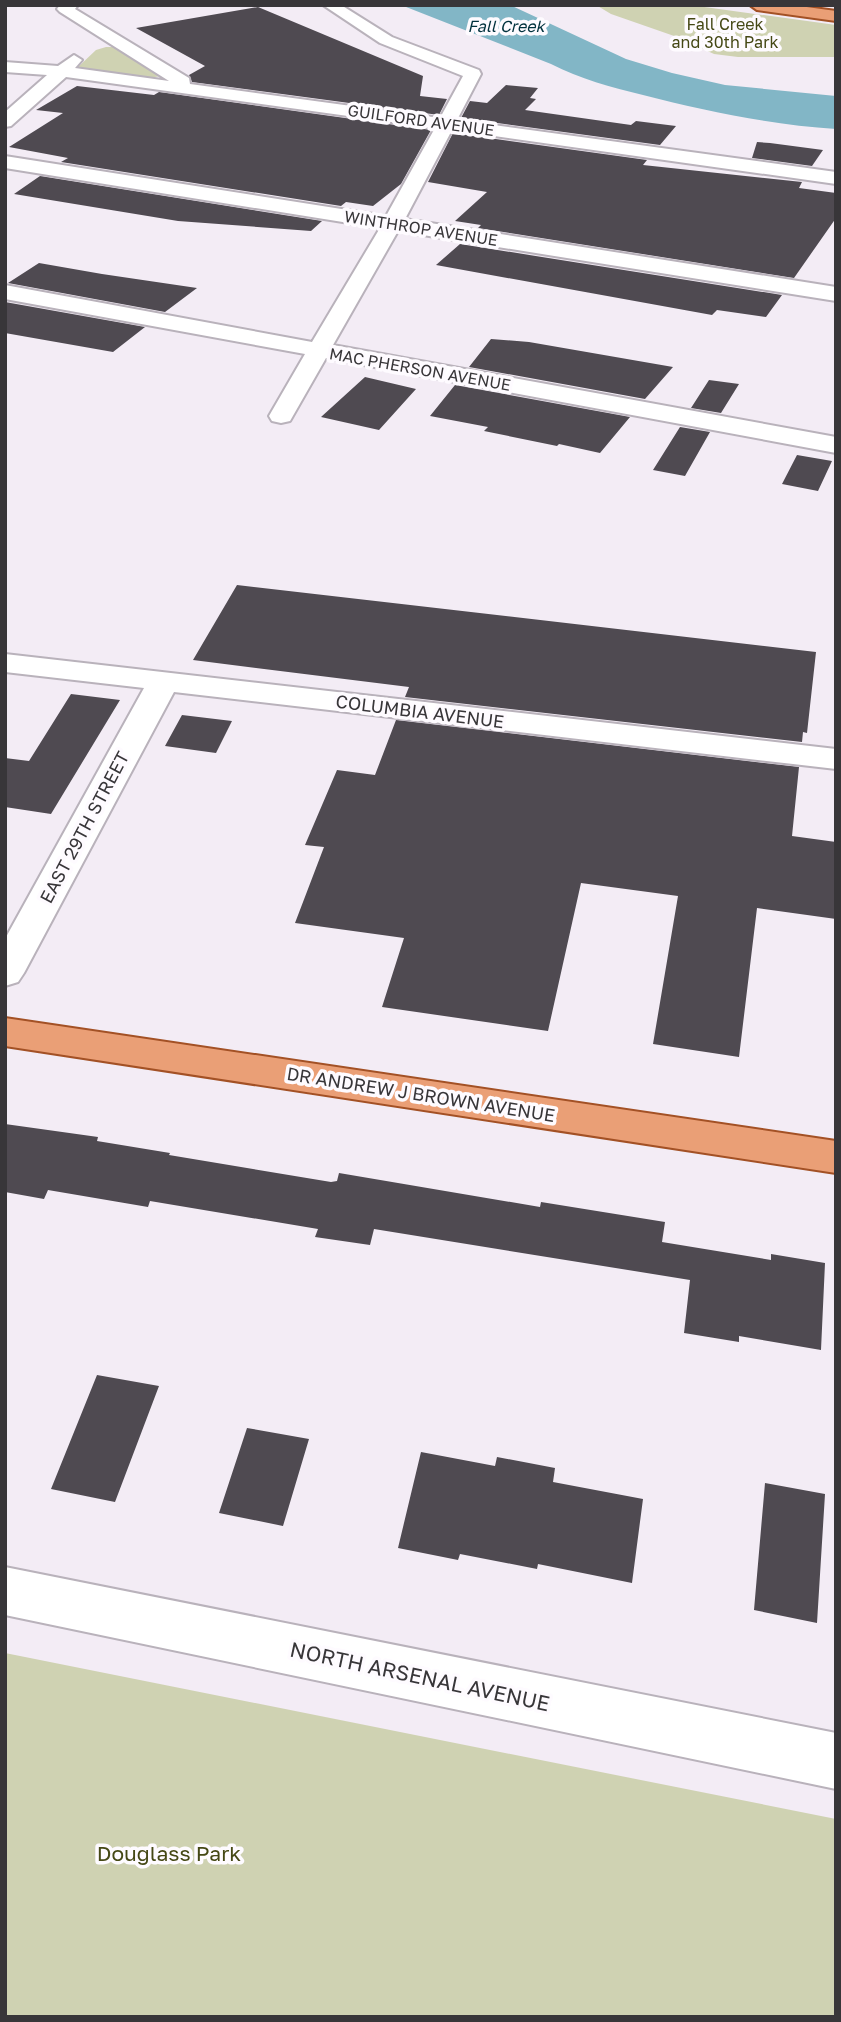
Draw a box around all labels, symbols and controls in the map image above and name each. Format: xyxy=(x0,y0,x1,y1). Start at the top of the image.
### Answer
park label: Fall Creek and 30th Park xyxy=(672,14,778,52)
water label: Fall Creek xyxy=(467,16,546,36)
street label: GUILFORD AVENUE xyxy=(346,100,496,140)
street label: WINTHROP AVENUE xyxy=(343,206,499,250)
street label: MAC PHERSON AVENUE xyxy=(328,343,512,395)
street label: COLUMBIA AVENUE xyxy=(335,690,505,732)
street label: EAST 29TH STREET xyxy=(35,747,133,907)
street label: DR ANDREW J BROWN AVENUE xyxy=(285,1062,557,1126)
street label: NORTH ARSENAL AVENUE xyxy=(288,1636,552,1716)
park label: Douglass Park xyxy=(97,1840,241,1866)

